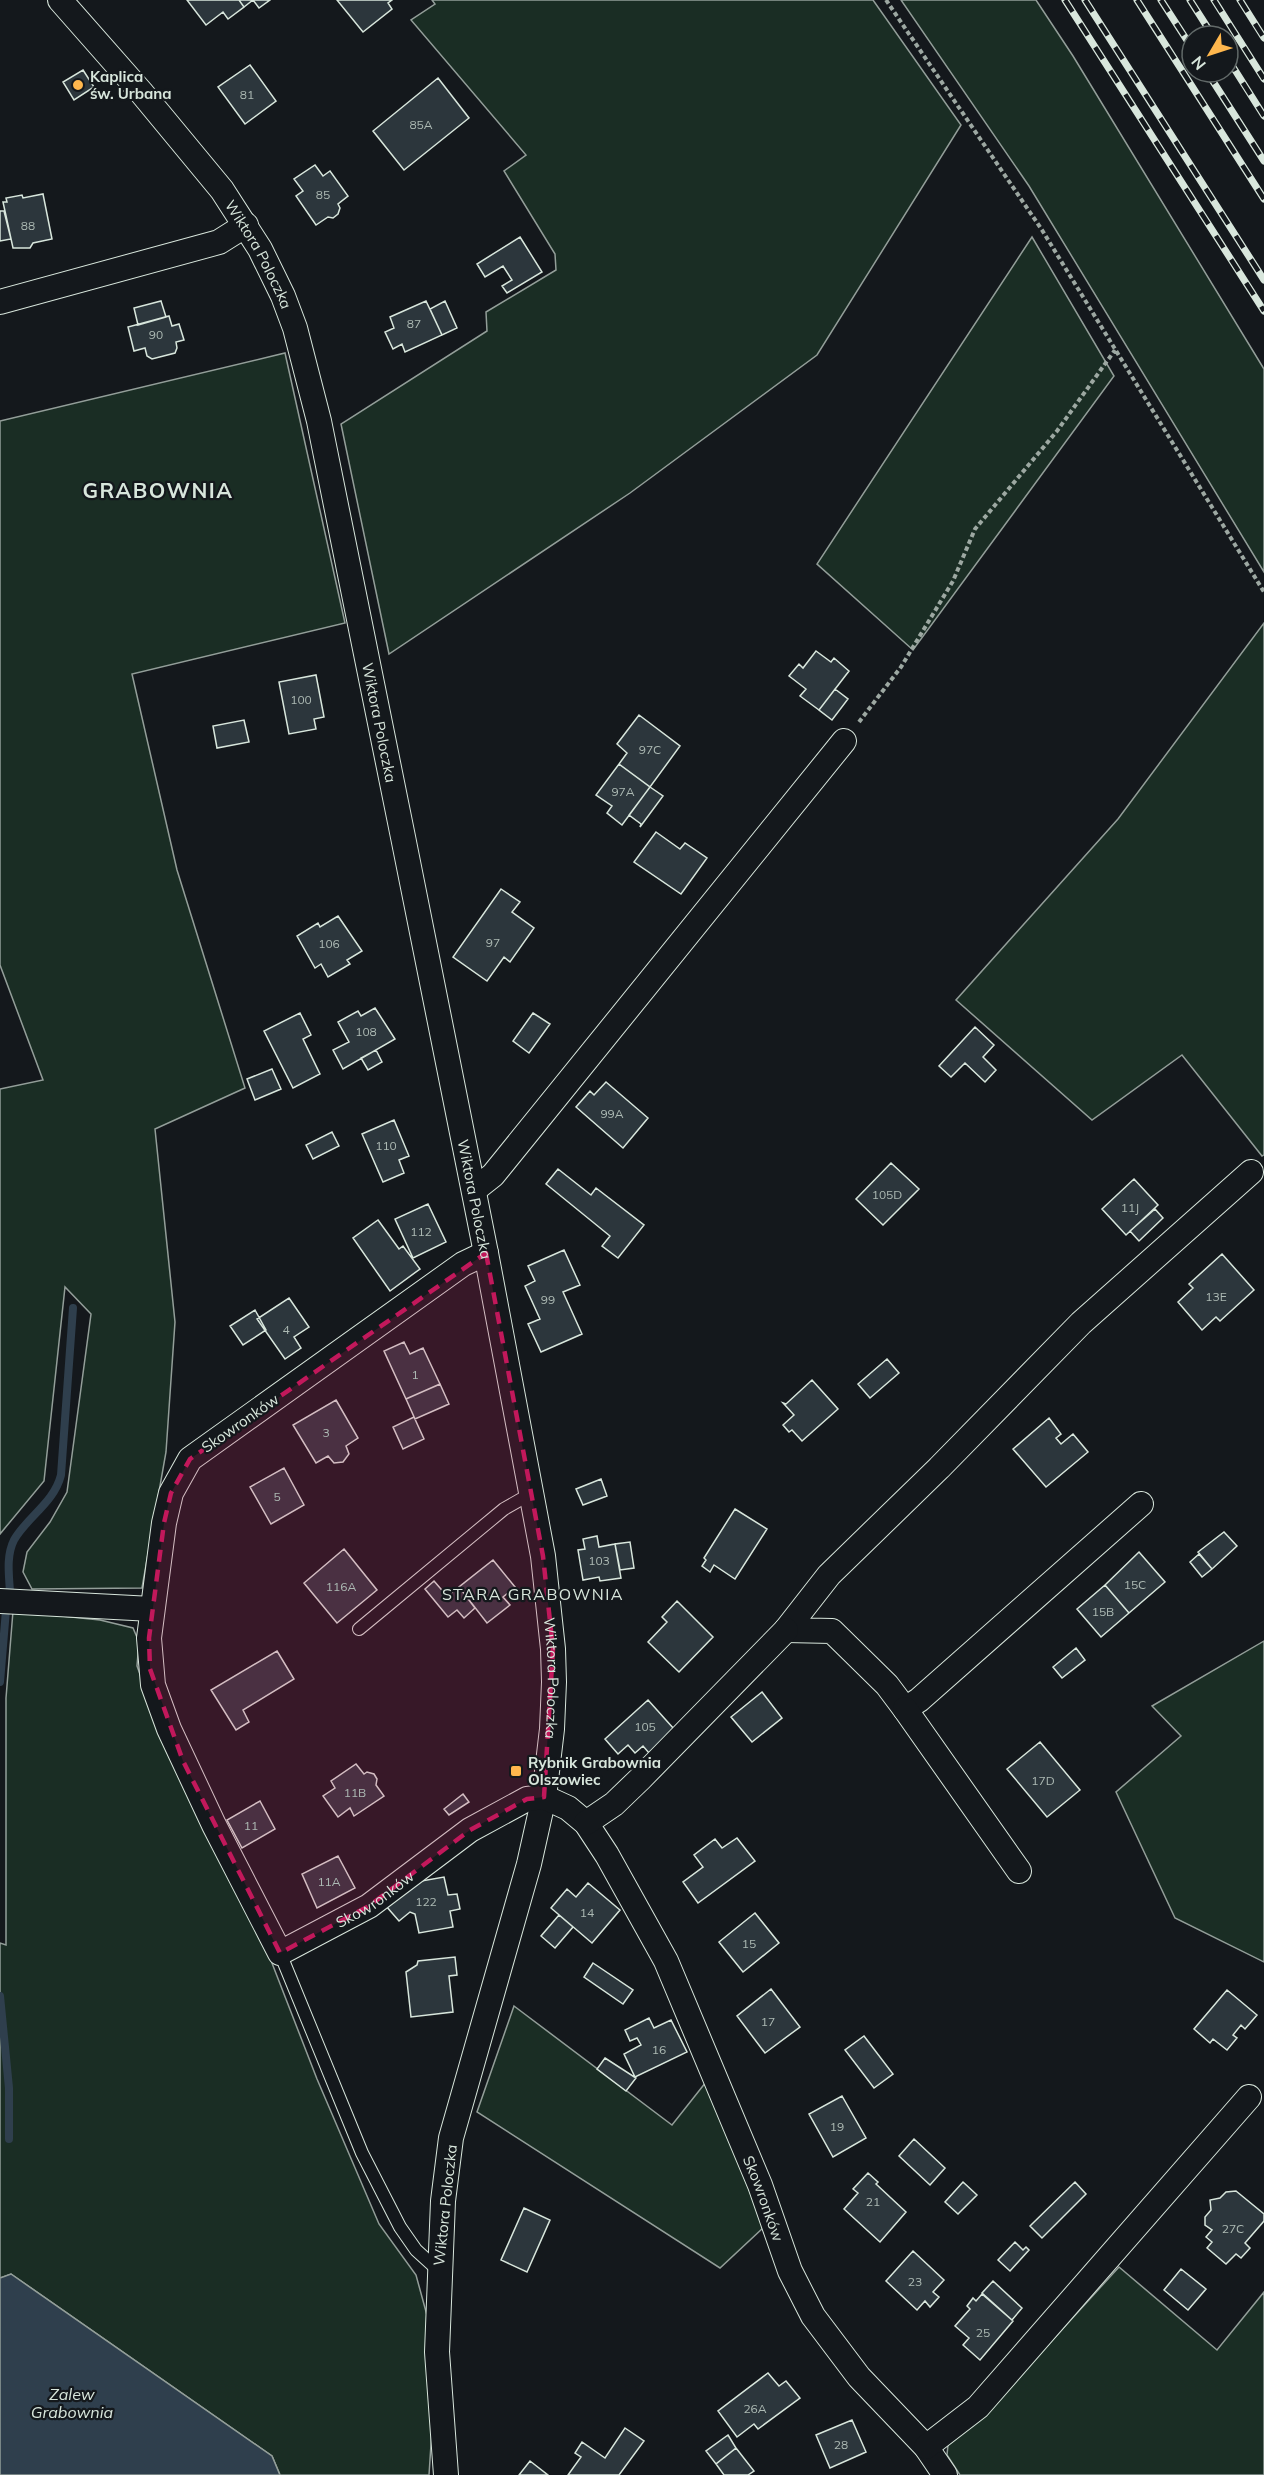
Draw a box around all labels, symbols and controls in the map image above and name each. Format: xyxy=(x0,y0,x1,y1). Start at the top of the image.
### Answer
north arrow xyxy=(1180,24,1240,84)
text: N xyxy=(1187,52,1210,74)
place label: Kaplica św. Urbana xyxy=(90,67,172,103)
marker: Kaplica św. Urbana xyxy=(71,78,85,92)
house number: 81 xyxy=(240,87,254,102)
house number: 85A xyxy=(409,117,433,132)
house number: 85 xyxy=(316,187,330,202)
street label: Wiktora Poloczka xyxy=(221,196,296,311)
house number: 88 xyxy=(21,218,35,233)
house number: 87 xyxy=(407,316,421,331)
house number: 90 xyxy=(149,327,163,342)
district label: GRABOWNIA xyxy=(82,477,234,503)
street label: Wiktora Poloczka xyxy=(358,661,401,784)
house number: 100 xyxy=(290,692,312,707)
house number: 97C xyxy=(639,742,661,757)
house number: 97A xyxy=(611,784,635,799)
house number: 97 xyxy=(486,935,500,950)
house number: 106 xyxy=(318,936,340,951)
house number: 108 xyxy=(355,1024,377,1039)
house number: 99A xyxy=(600,1106,624,1121)
street label: Wiktora Poloczka xyxy=(454,1137,496,1261)
house number: 110 xyxy=(375,1138,397,1153)
house number: 105D xyxy=(872,1187,902,1202)
house number: 11J xyxy=(1121,1200,1139,1215)
house number: 112 xyxy=(410,1224,432,1239)
house number: 13E xyxy=(1205,1289,1227,1304)
house number: 99 xyxy=(541,1292,555,1307)
house number: 4 xyxy=(282,1322,290,1337)
house number: 1 xyxy=(411,1367,419,1382)
street label: Skowronków xyxy=(198,1389,282,1457)
house number: 3 xyxy=(322,1425,330,1440)
house number: 5 xyxy=(273,1489,281,1504)
house number: 103 xyxy=(588,1553,610,1568)
house number: 15C xyxy=(1124,1577,1146,1592)
house number: 116A xyxy=(326,1579,356,1594)
district label: STARA GRABOWNIA xyxy=(442,1584,624,1604)
house number: 15B xyxy=(1092,1604,1114,1619)
street label: Wiktora Poloczka xyxy=(540,1616,564,1740)
house number: 105 xyxy=(634,1719,656,1734)
place label: Rybnik Grabownia Olszowiec xyxy=(528,1753,661,1789)
marker: Rybnik Grabownia Olszowiec xyxy=(509,1764,523,1778)
house number: 17D xyxy=(1031,1773,1055,1788)
house number: 11B xyxy=(344,1785,366,1800)
house number: 11 xyxy=(244,1818,258,1833)
street label: Skowronków xyxy=(332,1866,418,1931)
house number: 11A xyxy=(317,1874,341,1889)
house number: 122 xyxy=(415,1894,437,1909)
house number: 14 xyxy=(580,1905,594,1920)
house number: 15 xyxy=(742,1936,756,1951)
house number: 17 xyxy=(761,2014,775,2029)
house number: 16 xyxy=(652,2042,666,2057)
house number: 19 xyxy=(830,2119,844,2134)
street label: Wiktora Poloczka xyxy=(429,2143,461,2267)
street label: Skowronków xyxy=(739,2153,788,2244)
house number: 21 xyxy=(866,2194,880,2209)
house number: 27C xyxy=(1222,2221,1244,2236)
house number: 23 xyxy=(908,2274,922,2289)
house number: 25 xyxy=(976,2325,990,2340)
water label: Zalew Grabownia xyxy=(31,2384,114,2422)
house number: 26A xyxy=(743,2401,767,2416)
house number: 28 xyxy=(834,2437,848,2452)

